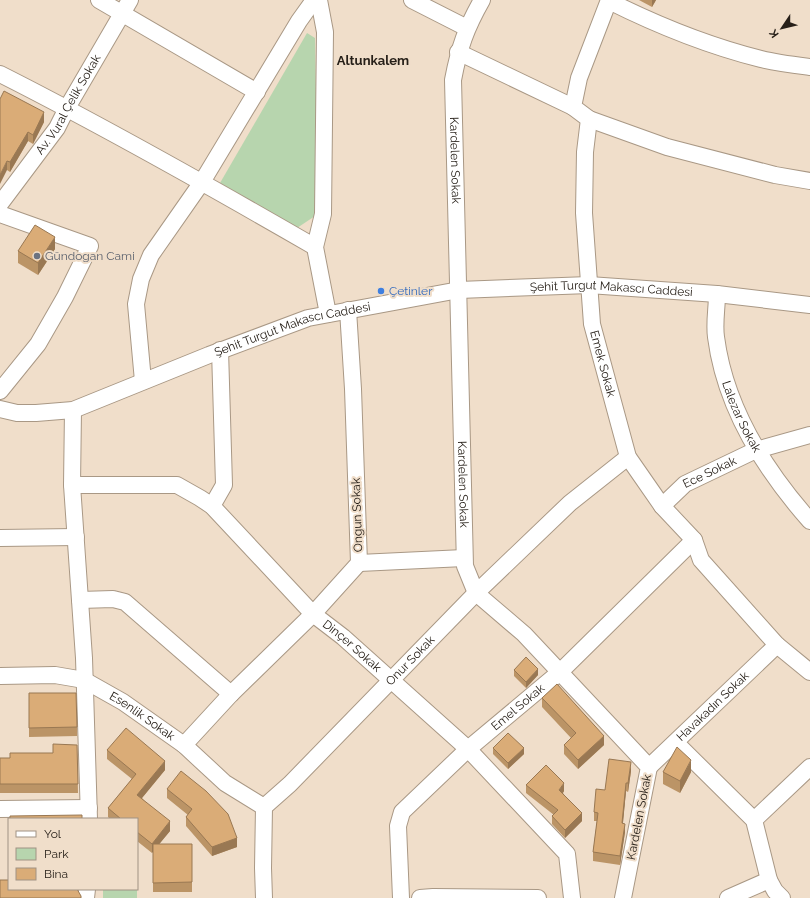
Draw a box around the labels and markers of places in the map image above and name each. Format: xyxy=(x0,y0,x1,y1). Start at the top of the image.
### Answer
place label: Gündogan Cami xyxy=(45,249,135,263)
marker: Gündogan Cami xyxy=(32,251,42,261)
place label: Çetinler xyxy=(389,284,433,298)
marker: Çetinler xyxy=(376,286,386,296)

